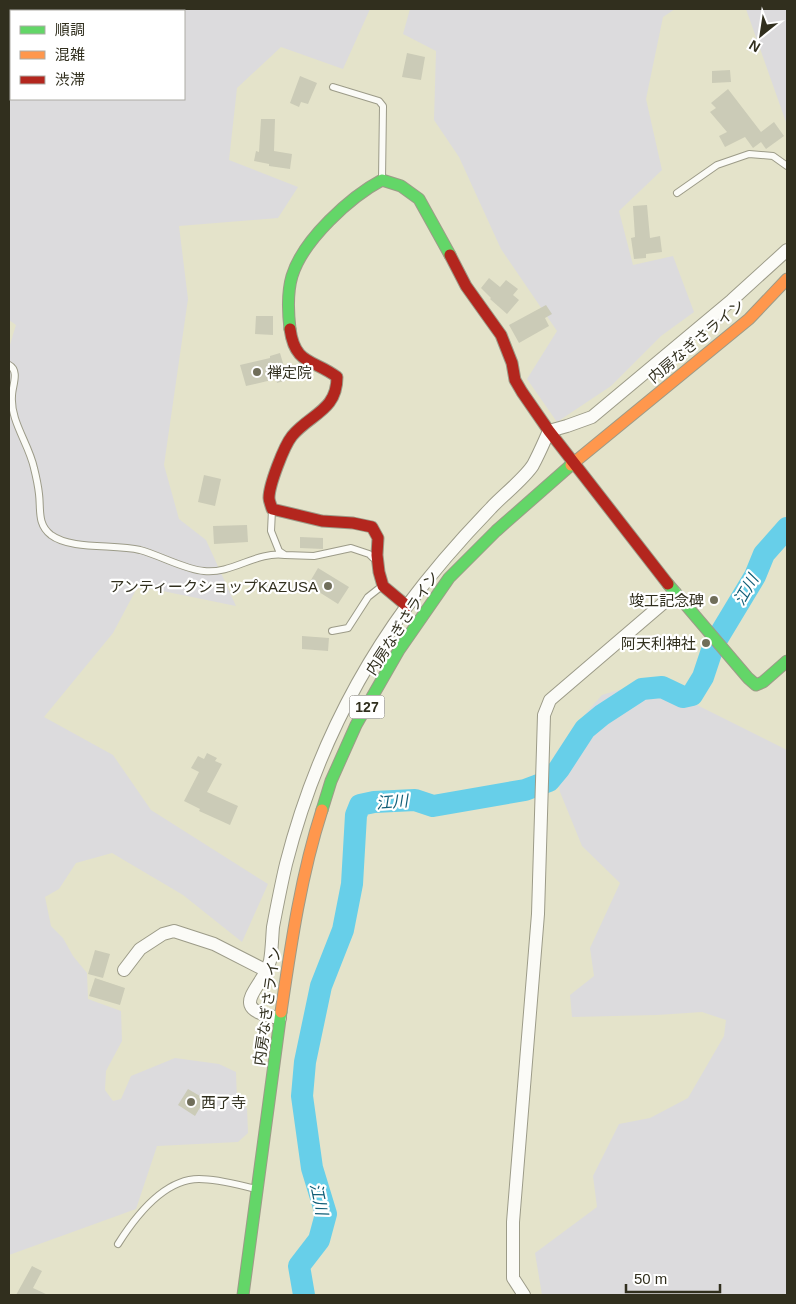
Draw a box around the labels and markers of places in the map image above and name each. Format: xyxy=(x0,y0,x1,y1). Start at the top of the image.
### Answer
place label: 禅定院 xyxy=(267,364,312,381)
marker: 禅定院 xyxy=(251,366,263,378)
place label: アンティークショップKAZUSA xyxy=(109,578,318,595)
marker: アンティークショップKAZUSA xyxy=(322,580,334,592)
place label: 竣工記念碑 xyxy=(629,592,704,609)
marker: 竣工記念碑 xyxy=(708,594,720,606)
place label: 阿天利神社 xyxy=(621,635,696,652)
marker: 阿天利神社 xyxy=(700,637,712,649)
place label: 西了寺 xyxy=(201,1094,246,1111)
marker: 西了寺 xyxy=(185,1096,197,1108)

